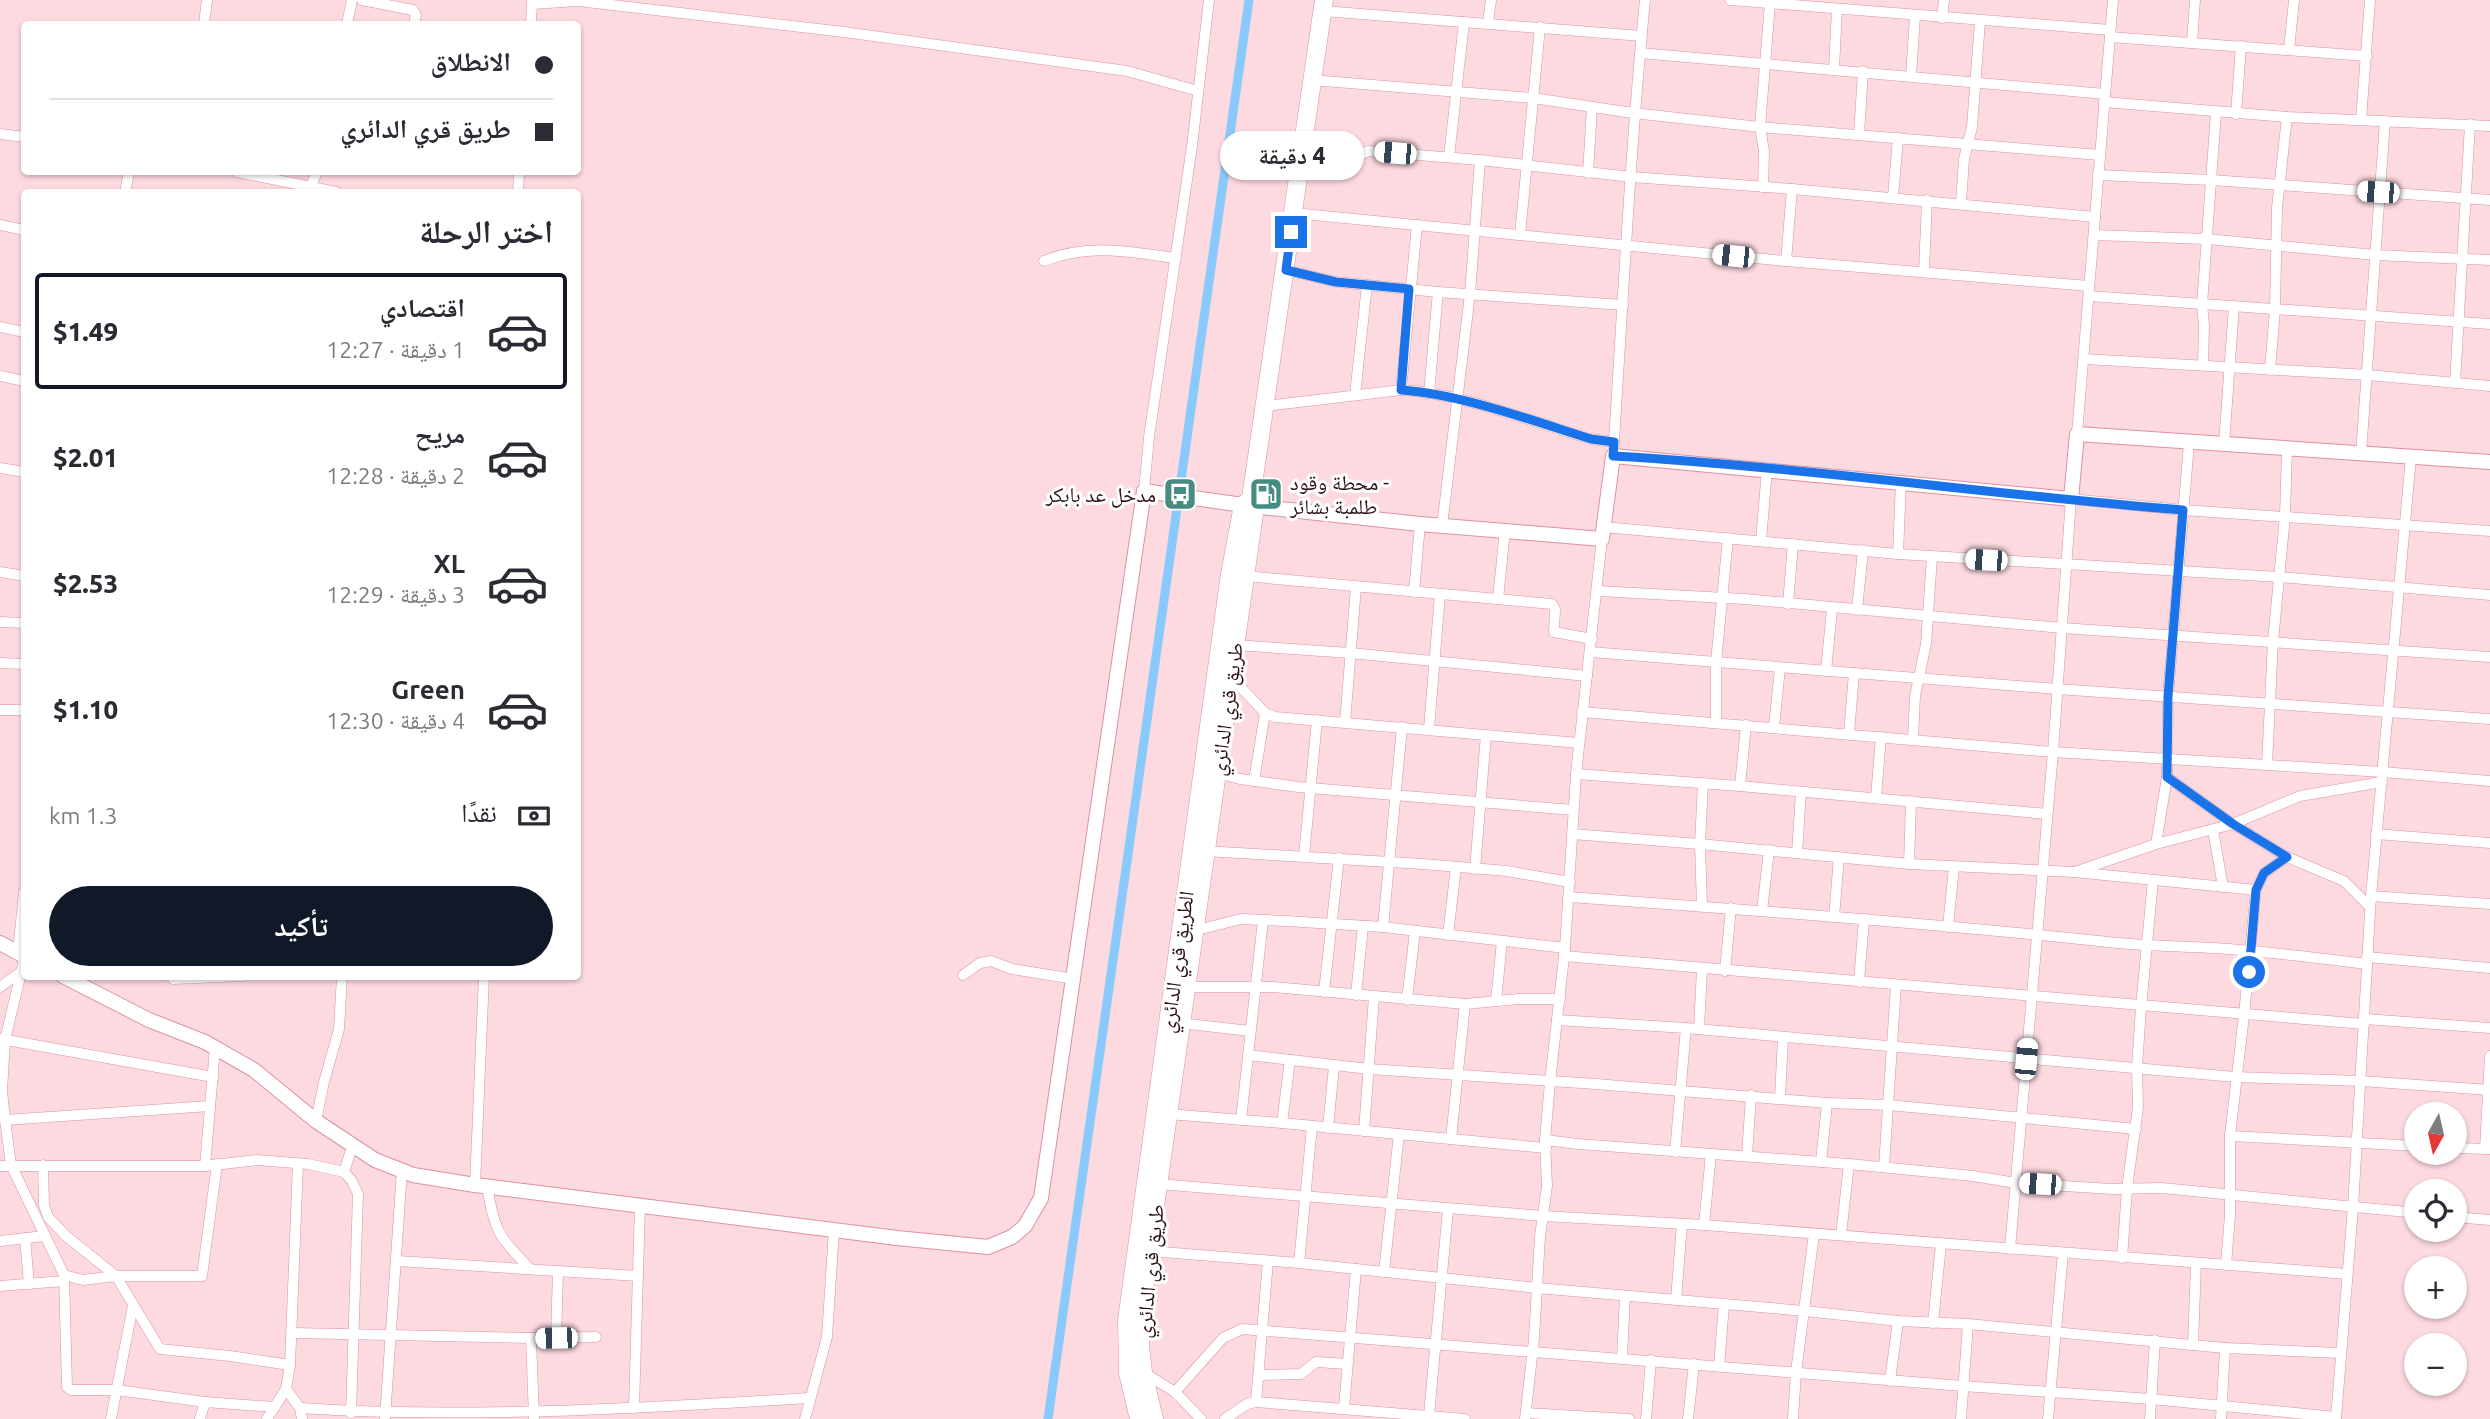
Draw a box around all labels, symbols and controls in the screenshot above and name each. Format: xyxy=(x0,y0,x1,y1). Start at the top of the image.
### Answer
text: الانطلاق xyxy=(431,47,511,76)
text: طريق قري الدائري xyxy=(340,114,511,143)
callout: 4 دقيقة xyxy=(1219,131,1363,180)
car xyxy=(1374,141,1417,165)
text: 4 دقيقة xyxy=(1259,143,1325,168)
car xyxy=(2357,180,2400,204)
text: اختر الرحلة xyxy=(419,213,553,249)
route end xyxy=(1275,216,1307,248)
car xyxy=(1712,243,1755,269)
text: اقتصادي xyxy=(380,293,465,322)
icon: car xyxy=(486,300,549,363)
text: $1.49 xyxy=(53,317,118,346)
text: 1 دقيقة · 12:27 xyxy=(326,337,465,362)
text: مريح xyxy=(415,419,465,448)
icon: car xyxy=(486,426,549,489)
text: $2.01 xyxy=(53,443,118,472)
text: 2 دقيقة · 12:28 xyxy=(326,463,465,488)
place label: محطة وقود - طلمبة بشائر xyxy=(1289,470,1389,519)
bus stop icon: مدخل عد بابكر xyxy=(1161,475,1199,513)
fuel station icon: محطة وقود - طلمبة بشائر xyxy=(1247,475,1285,513)
place label: مدخل عد بابكر xyxy=(1045,482,1156,508)
car xyxy=(1965,548,2008,572)
text: XL xyxy=(434,549,465,578)
icon: car xyxy=(486,552,549,615)
text: $2.53 xyxy=(53,569,118,598)
text: 3 دقيقة · 12:29 xyxy=(326,582,465,607)
street label: طريق قري الدائري xyxy=(1205,641,1253,778)
text: Green xyxy=(391,675,465,704)
icon: car xyxy=(486,678,549,741)
text: $1.10 xyxy=(53,695,118,724)
text: 4 دقيقة · 12:30 xyxy=(326,708,465,733)
icon: cash xyxy=(515,797,553,835)
text: نقدًا xyxy=(461,798,497,827)
text: 1.3 km xyxy=(49,803,117,828)
button: تأكيد xyxy=(49,886,553,966)
street label: الطريق قري الدائري xyxy=(1154,889,1203,1035)
route start xyxy=(2233,956,2265,988)
car xyxy=(2014,1037,2039,1081)
north arrow xyxy=(2404,1102,2468,1166)
map controls xyxy=(2404,1102,2467,1396)
car xyxy=(2019,1172,2062,1196)
button: locate xyxy=(2404,1179,2467,1242)
street label: طريق قري الدائري xyxy=(1130,1203,1173,1340)
button: + xyxy=(2404,1256,2467,1319)
car xyxy=(535,1327,578,1349)
button: − xyxy=(2404,1333,2467,1396)

